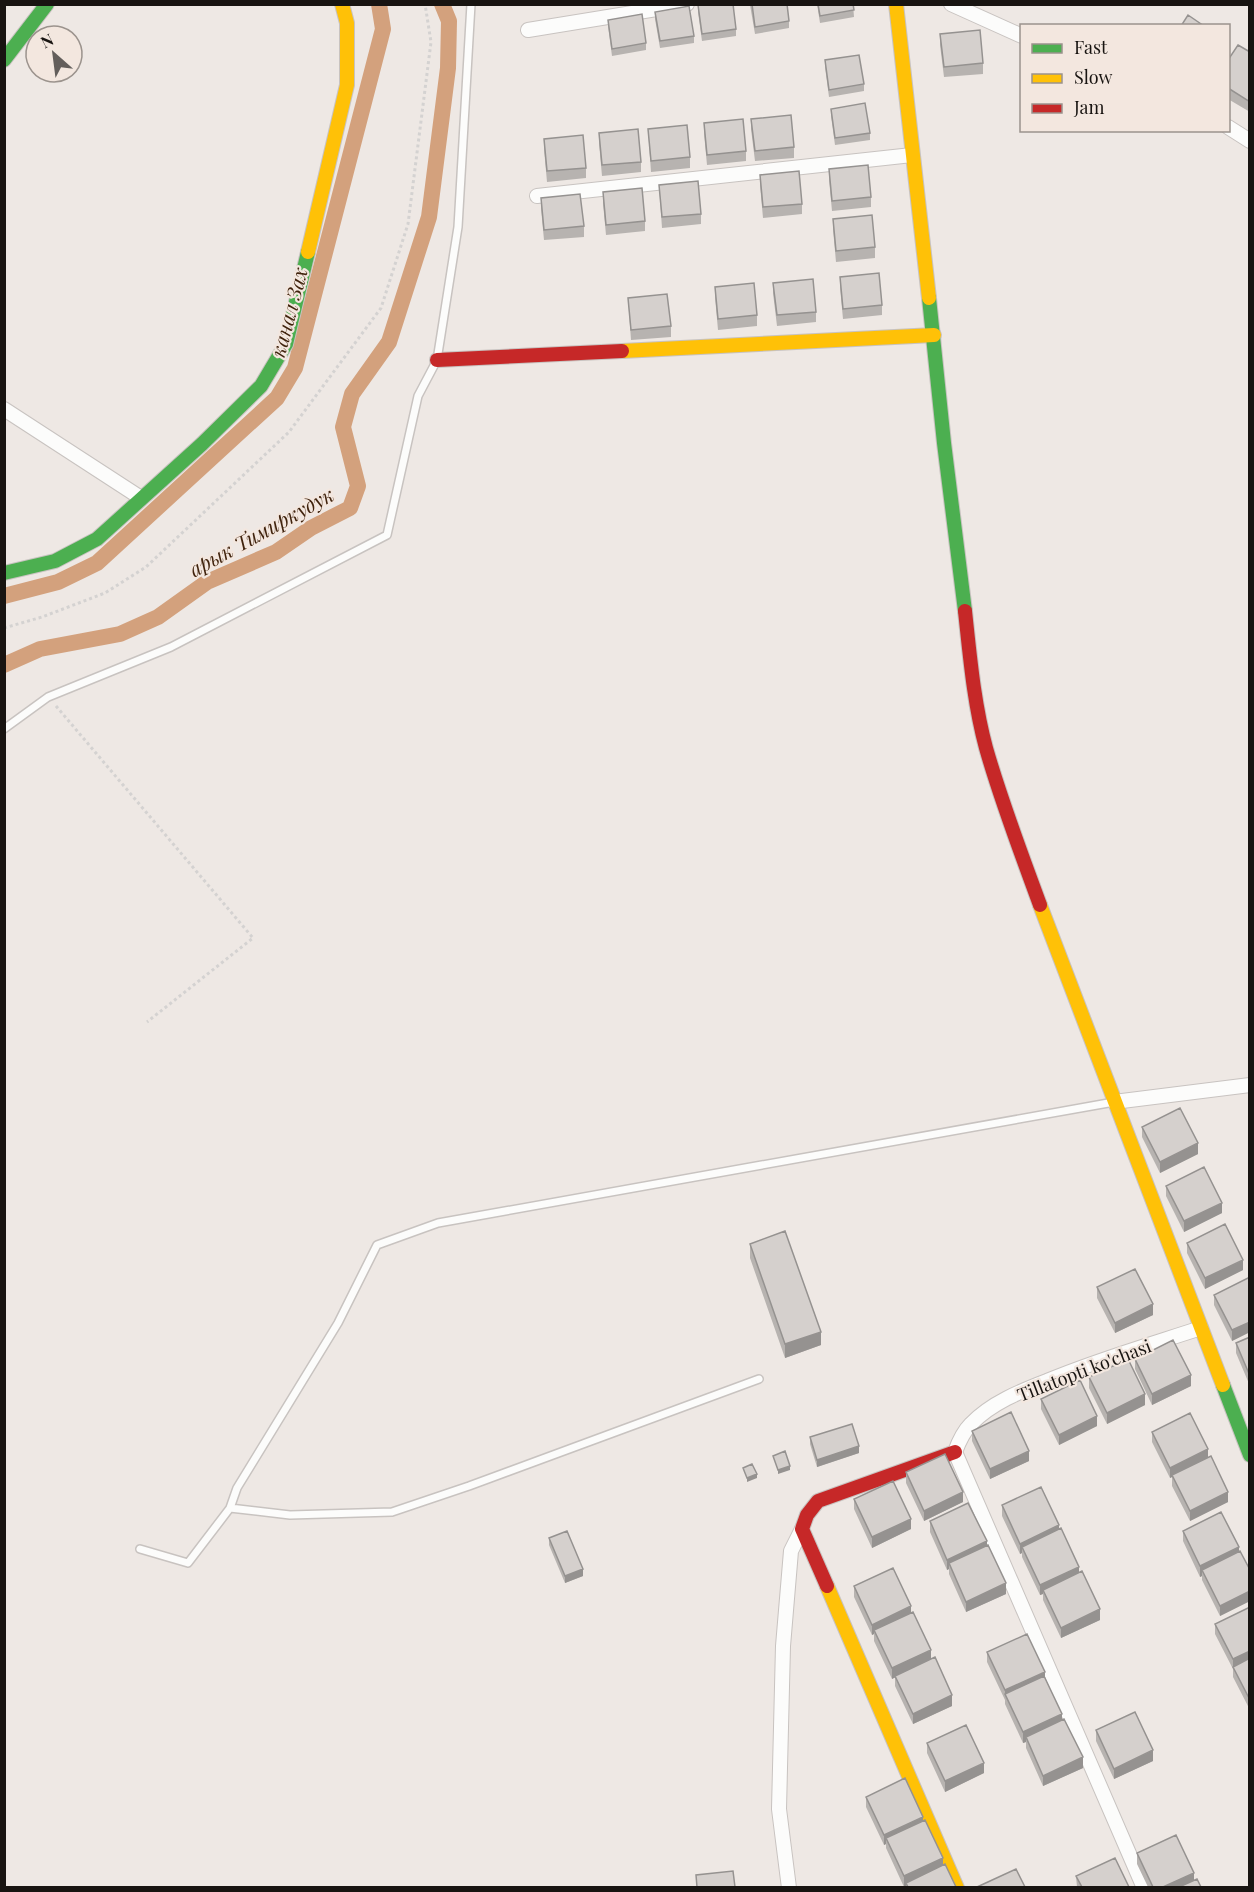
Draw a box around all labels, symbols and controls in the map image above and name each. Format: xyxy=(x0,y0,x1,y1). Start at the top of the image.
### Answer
north arrow xyxy=(24,24,84,84)
legend xyxy=(1020,24,1230,132)
text: N xyxy=(37,28,57,52)
text: Fast xyxy=(1074,35,1108,59)
text: Slow xyxy=(1074,65,1112,89)
text: Jam xyxy=(1073,95,1104,119)
water label: канал Зах xyxy=(263,264,313,360)
water label: арык Тимиркудук xyxy=(184,480,338,582)
street label: Tillatopti ko'chasi xyxy=(1014,1333,1154,1407)

